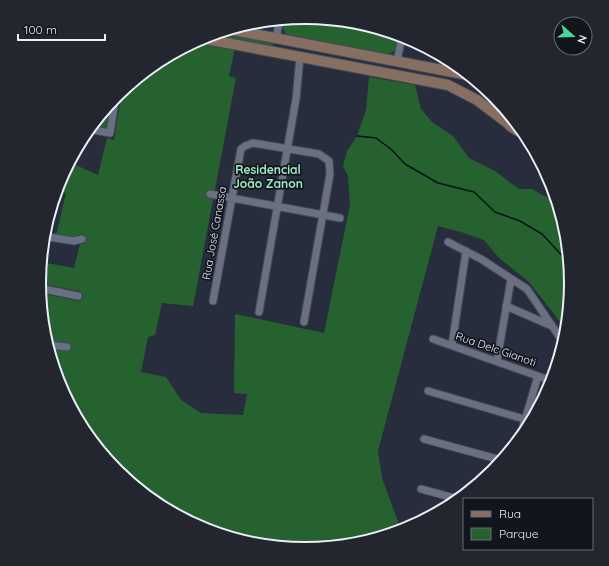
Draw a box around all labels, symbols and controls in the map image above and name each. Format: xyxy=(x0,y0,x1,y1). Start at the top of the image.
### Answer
scale bar xyxy=(18,16,105,42)
north arrow xyxy=(553,16,593,56)
text: 100 m xyxy=(24,22,57,37)
text: N xyxy=(574,33,590,46)
district label: Residencial João Zanon xyxy=(233,162,303,191)
street label: Rua José Canassa xyxy=(199,185,229,281)
street label: Rua Delc Gianoti xyxy=(454,329,538,369)
legend xyxy=(463,498,593,550)
text: Rua xyxy=(499,506,521,521)
text: Parque xyxy=(499,526,539,541)

